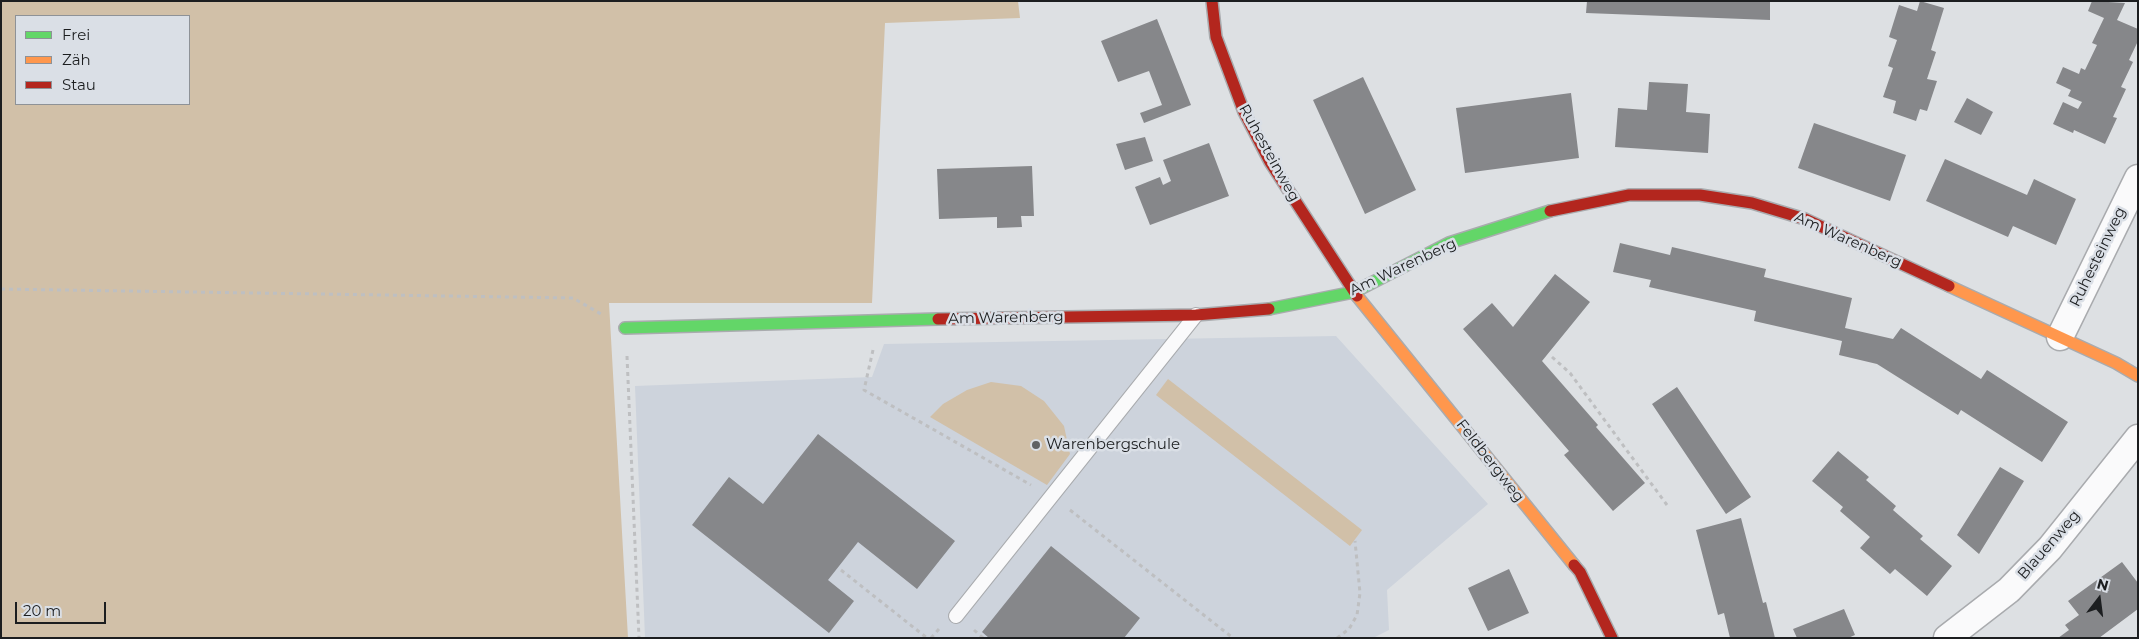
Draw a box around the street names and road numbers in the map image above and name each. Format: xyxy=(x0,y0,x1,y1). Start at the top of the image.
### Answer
street label: Ruhesteinweg xyxy=(1235,101,1303,205)
street label: Ruhesteinweg xyxy=(2066,204,2130,310)
street label: Am Warenberg xyxy=(1792,208,1904,272)
street label: Am Warenberg xyxy=(1347,234,1459,300)
street label: Am Warenberg xyxy=(948,308,1064,328)
street label: Feldbergweg xyxy=(1452,416,1528,506)
street label: Blauenweg xyxy=(2014,507,2084,583)

